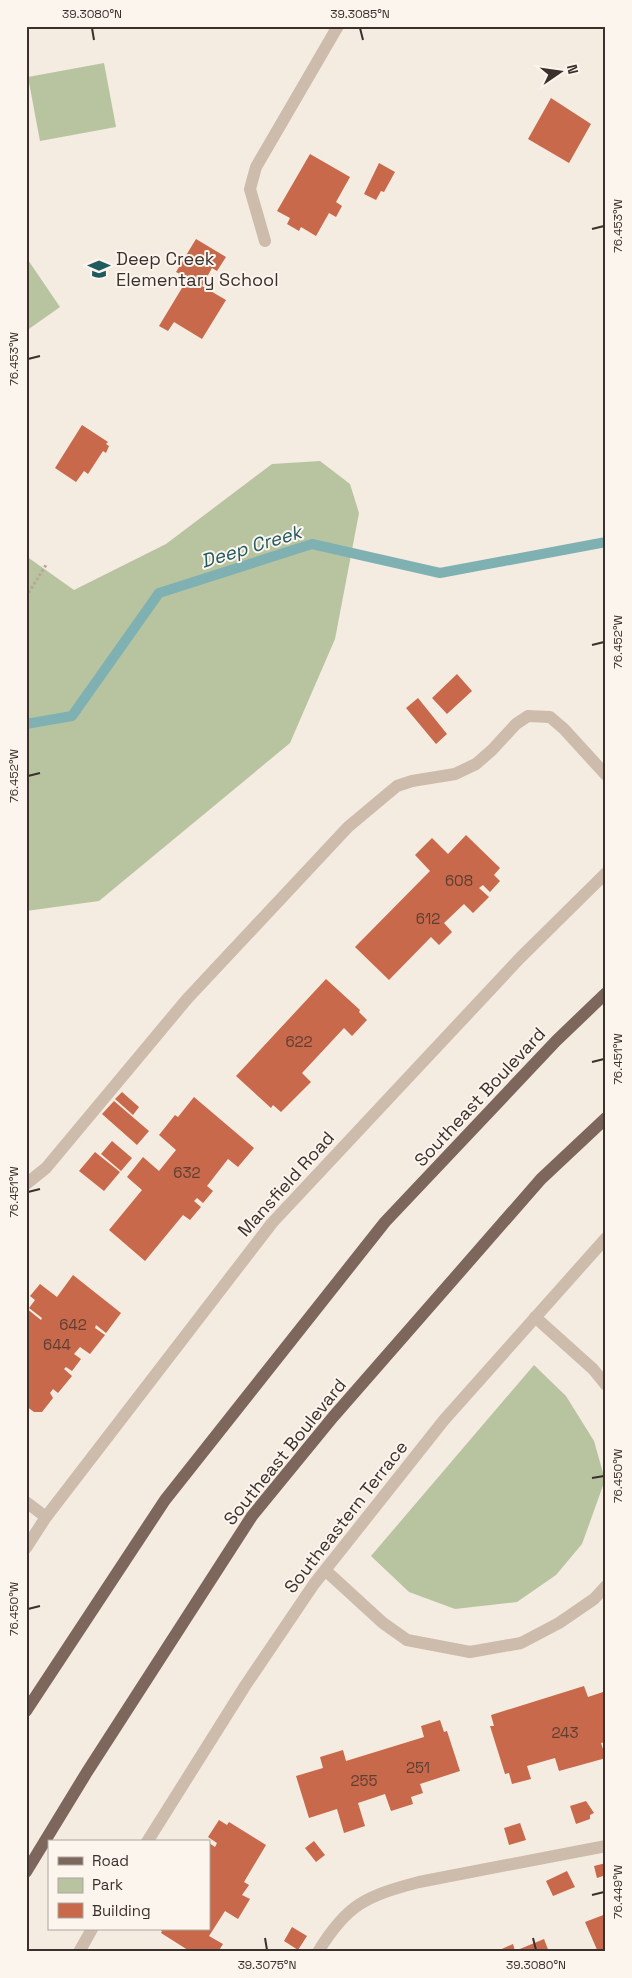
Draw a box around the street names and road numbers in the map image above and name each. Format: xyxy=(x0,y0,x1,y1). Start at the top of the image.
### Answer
street label: Southeast Boulevard xyxy=(409,1022,550,1171)
street label: Mansfield Road xyxy=(232,1126,339,1241)
street label: Southeast Boulevard xyxy=(218,1374,351,1530)
street label: Southeastern Terrace xyxy=(279,1436,412,1598)

